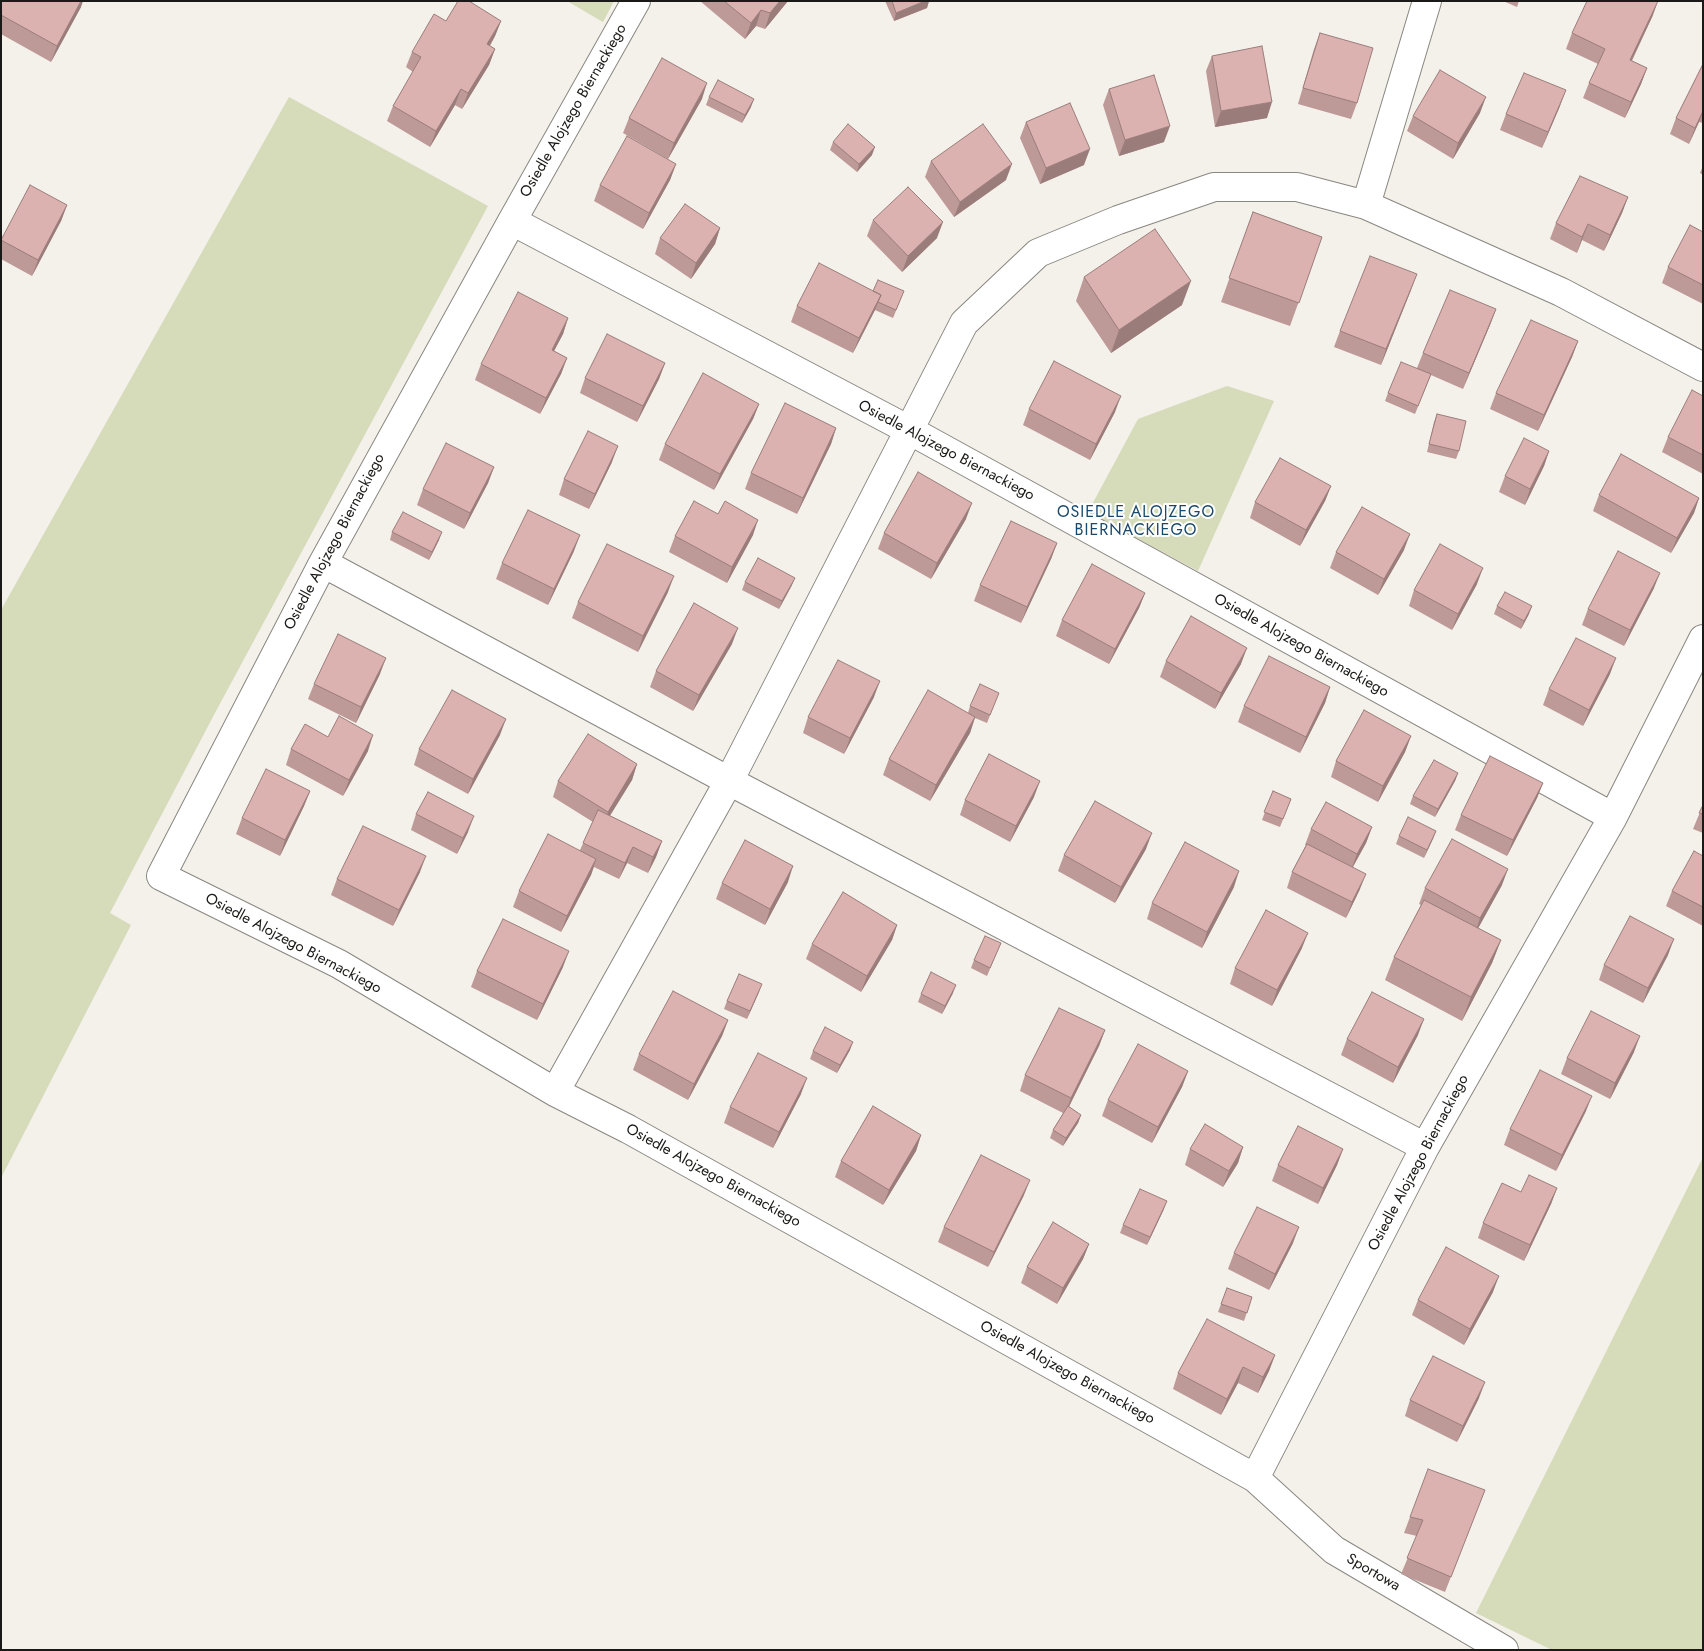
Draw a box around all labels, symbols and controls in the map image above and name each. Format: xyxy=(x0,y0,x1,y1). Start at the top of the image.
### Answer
street label: Osiedle Alojzego Biernackiego xyxy=(517,21,631,201)
street label: Osiedle Alojzego Biernackiego xyxy=(855,397,1037,505)
street label: Osiedle Alojzego Biernackiego xyxy=(281,451,389,633)
district label: OSIEDLE ALOJZEGO BIERNACKIEGO xyxy=(1055,503,1217,541)
street label: Osiedle Alojzego Biernackiego xyxy=(1210,590,1392,702)
street label: Osiedle Alojzego Biernackiego xyxy=(202,890,384,998)
street label: Osiedle Alojzego Biernackiego xyxy=(1365,1072,1473,1254)
street label: Osiedle Alojzego Biernackiego xyxy=(622,1120,804,1232)
street label: Osiedle Alojzego Biernackiego xyxy=(976,1317,1158,1429)
street label: Sportowa xyxy=(1343,1550,1403,1596)

